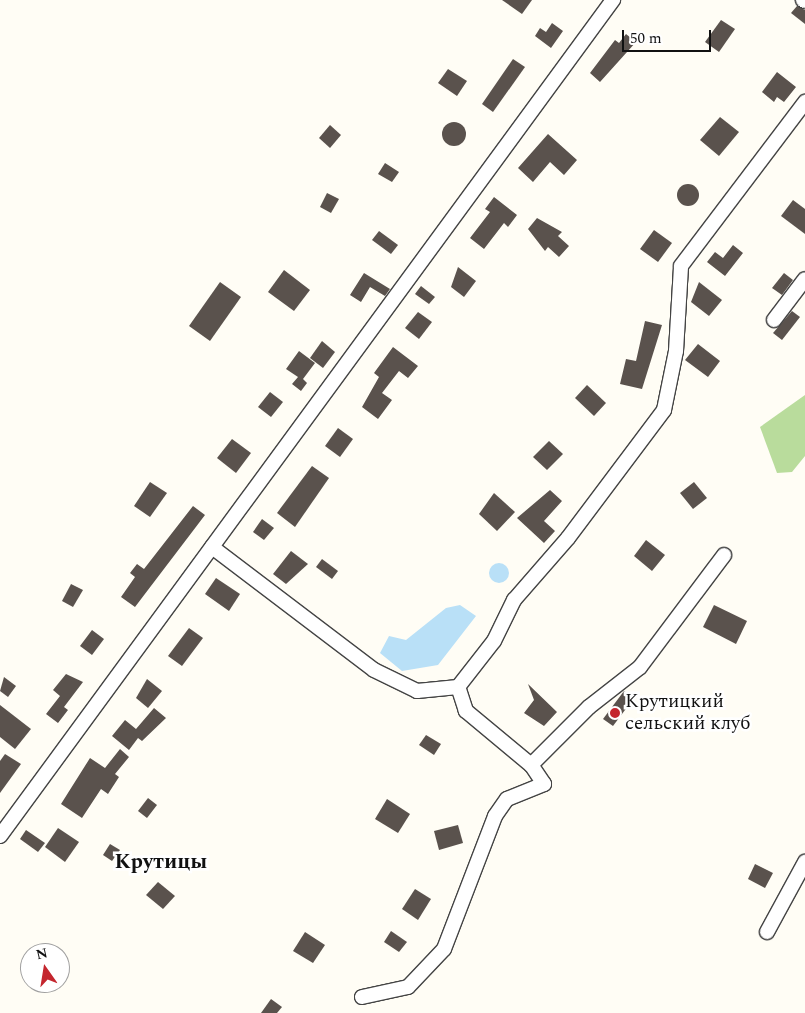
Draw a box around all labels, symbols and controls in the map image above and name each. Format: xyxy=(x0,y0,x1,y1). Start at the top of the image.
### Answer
scale bar xyxy=(625,20,714,52)
text: 50 m xyxy=(630,27,662,50)
place label: Крутицкий сельский клуб xyxy=(625,691,750,735)
marker: Крутицкий сельский клуб xyxy=(609,707,621,719)
district label: Крутицы xyxy=(115,849,207,875)
text: N xyxy=(34,942,50,965)
north arrow xyxy=(20,943,70,993)

